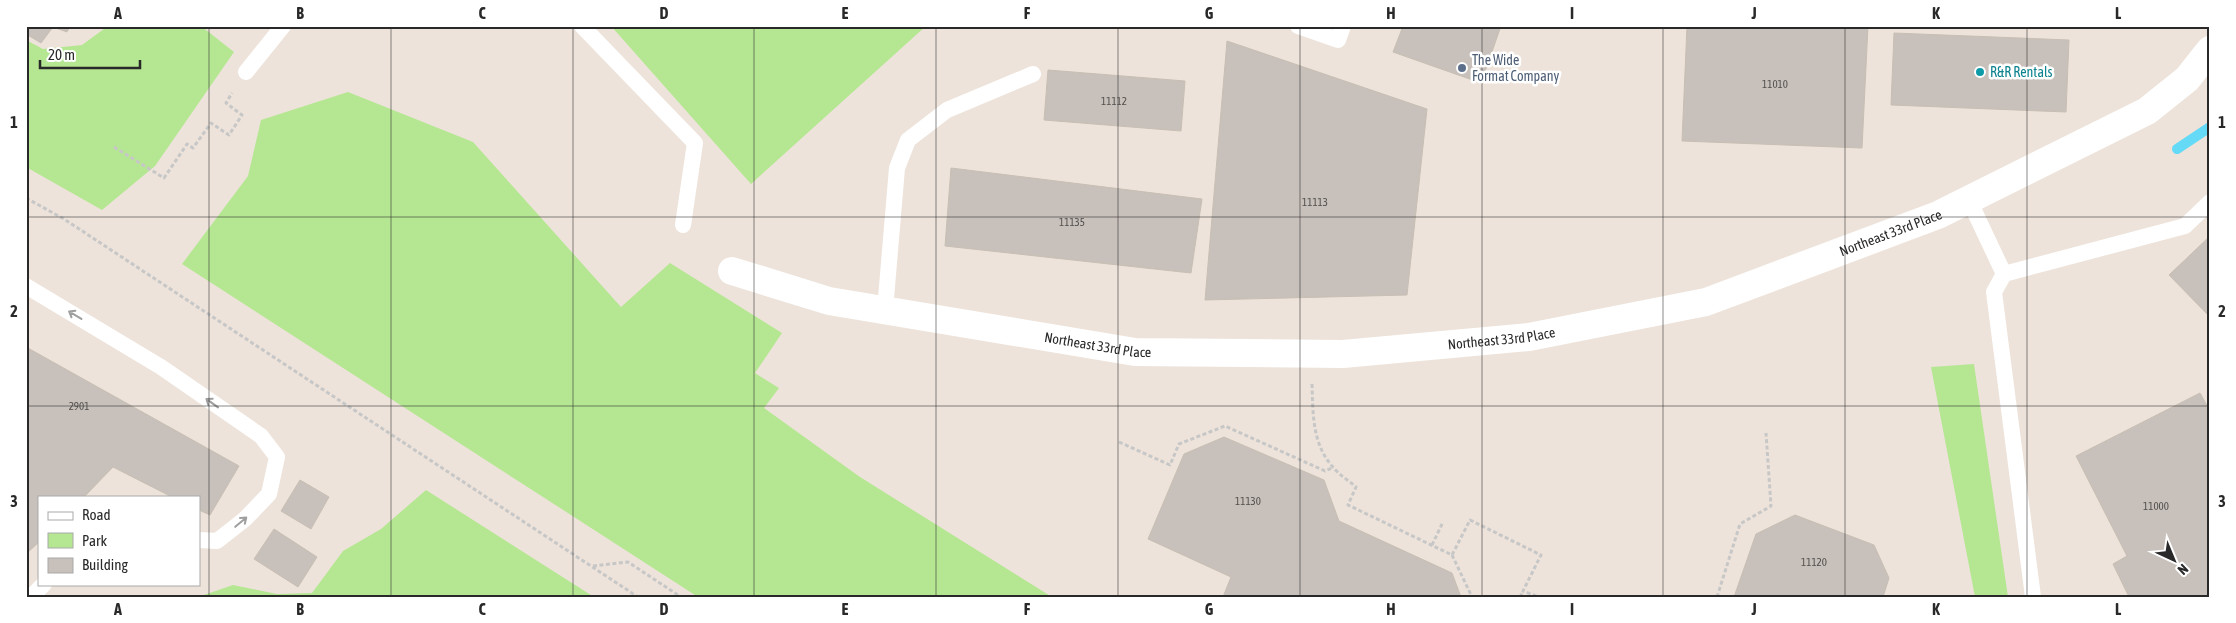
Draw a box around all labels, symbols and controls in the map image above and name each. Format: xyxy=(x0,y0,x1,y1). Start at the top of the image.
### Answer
text: A xyxy=(113,4,122,22)
text: B xyxy=(296,4,304,22)
text: C xyxy=(478,4,486,22)
text: D xyxy=(660,4,669,22)
text: E xyxy=(842,4,849,22)
text: F xyxy=(1024,4,1031,22)
text: G xyxy=(1205,4,1214,22)
text: H xyxy=(1386,4,1396,22)
text: I xyxy=(1570,4,1574,22)
text: J xyxy=(1750,4,1757,22)
text: K xyxy=(1932,4,1940,22)
text: L xyxy=(2115,4,2122,22)
scale bar xyxy=(40,38,140,70)
text: 20 m xyxy=(48,46,75,63)
place label: The Wide Format Company xyxy=(1472,52,1560,84)
marker: The Wide Format Company xyxy=(1456,62,1468,74)
place label: R&R Rentals xyxy=(1990,64,2053,80)
marker: R&R Rentals xyxy=(1974,66,1986,78)
house number: 11010 xyxy=(1762,78,1788,90)
house number: 11112 xyxy=(1101,95,1127,107)
text: 1 xyxy=(10,113,18,131)
text: 1 xyxy=(2218,113,2226,131)
house number: 11113 xyxy=(1302,196,1328,208)
street label: Northeast 33rd Place xyxy=(1837,206,1945,259)
house number: 11135 xyxy=(1059,216,1085,228)
text: 2 xyxy=(10,302,18,320)
text: 2 xyxy=(2218,302,2226,320)
one-way arrow xyxy=(68,310,82,320)
street label: Northeast 33rd Place xyxy=(1447,324,1557,352)
street label: Northeast 33rd Place xyxy=(1043,329,1151,360)
one-way arrow xyxy=(205,398,219,408)
house number: 2901 xyxy=(69,400,89,412)
text: 3 xyxy=(10,492,18,510)
text: 3 xyxy=(2218,492,2226,510)
house number: 11130 xyxy=(1235,495,1261,507)
legend xyxy=(38,496,200,586)
house number: 11000 xyxy=(2143,500,2169,512)
text: Road xyxy=(82,506,111,523)
one-way arrow xyxy=(234,516,247,527)
text: Park xyxy=(82,532,107,549)
north arrow xyxy=(2148,536,2198,586)
text: Building xyxy=(82,556,128,573)
house number: 11120 xyxy=(1801,556,1827,568)
text: N xyxy=(2175,561,2192,578)
text: A xyxy=(113,600,122,618)
text: B xyxy=(296,600,304,618)
text: C xyxy=(478,600,486,618)
text: D xyxy=(660,600,669,618)
text: E xyxy=(842,600,849,618)
text: F xyxy=(1024,600,1031,618)
text: G xyxy=(1205,600,1214,618)
text: H xyxy=(1386,600,1396,618)
text: I xyxy=(1570,600,1574,618)
text: J xyxy=(1750,600,1757,618)
text: K xyxy=(1932,600,1940,618)
text: L xyxy=(2115,600,2122,618)

